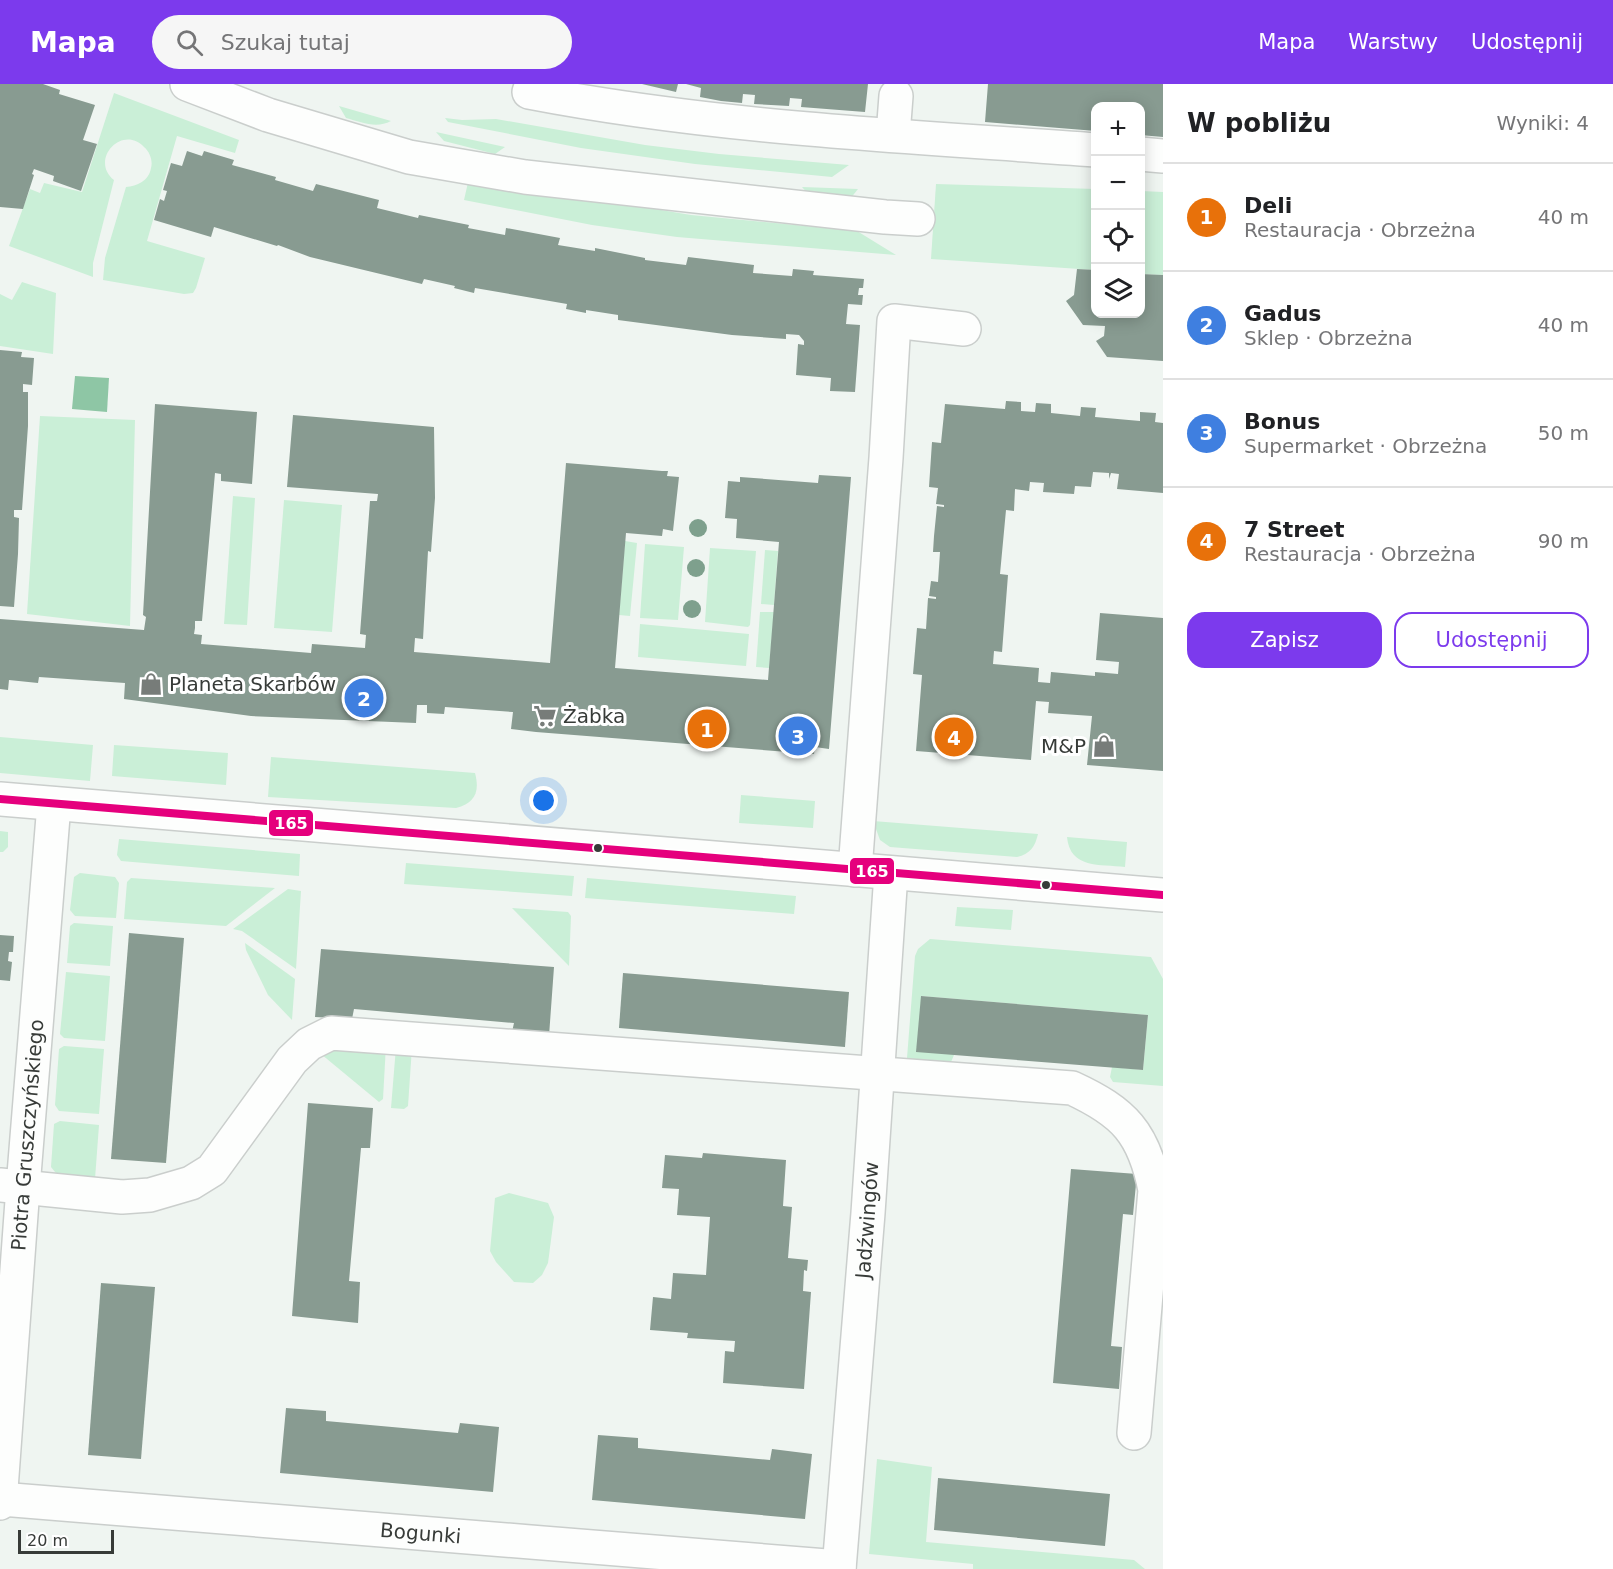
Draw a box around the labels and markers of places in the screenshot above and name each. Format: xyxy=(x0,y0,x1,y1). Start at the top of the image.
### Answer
shop icon: Planeta Skarbów xyxy=(138,671,164,697)
place label: Planeta Skarbów xyxy=(169,672,336,696)
pin: 2 xyxy=(344,676,384,720)
supermarket icon: Żabka xyxy=(532,703,558,729)
place label: Żabka xyxy=(563,704,625,728)
pin: 1 xyxy=(688,706,726,752)
pin: 3 xyxy=(778,714,818,758)
pin: 4 xyxy=(934,714,974,760)
shop icon: M&P xyxy=(1091,733,1117,759)
place label: M&P xyxy=(1041,734,1086,758)
unlabelled marker xyxy=(592,842,604,854)
unlabelled marker xyxy=(1040,879,1052,891)

